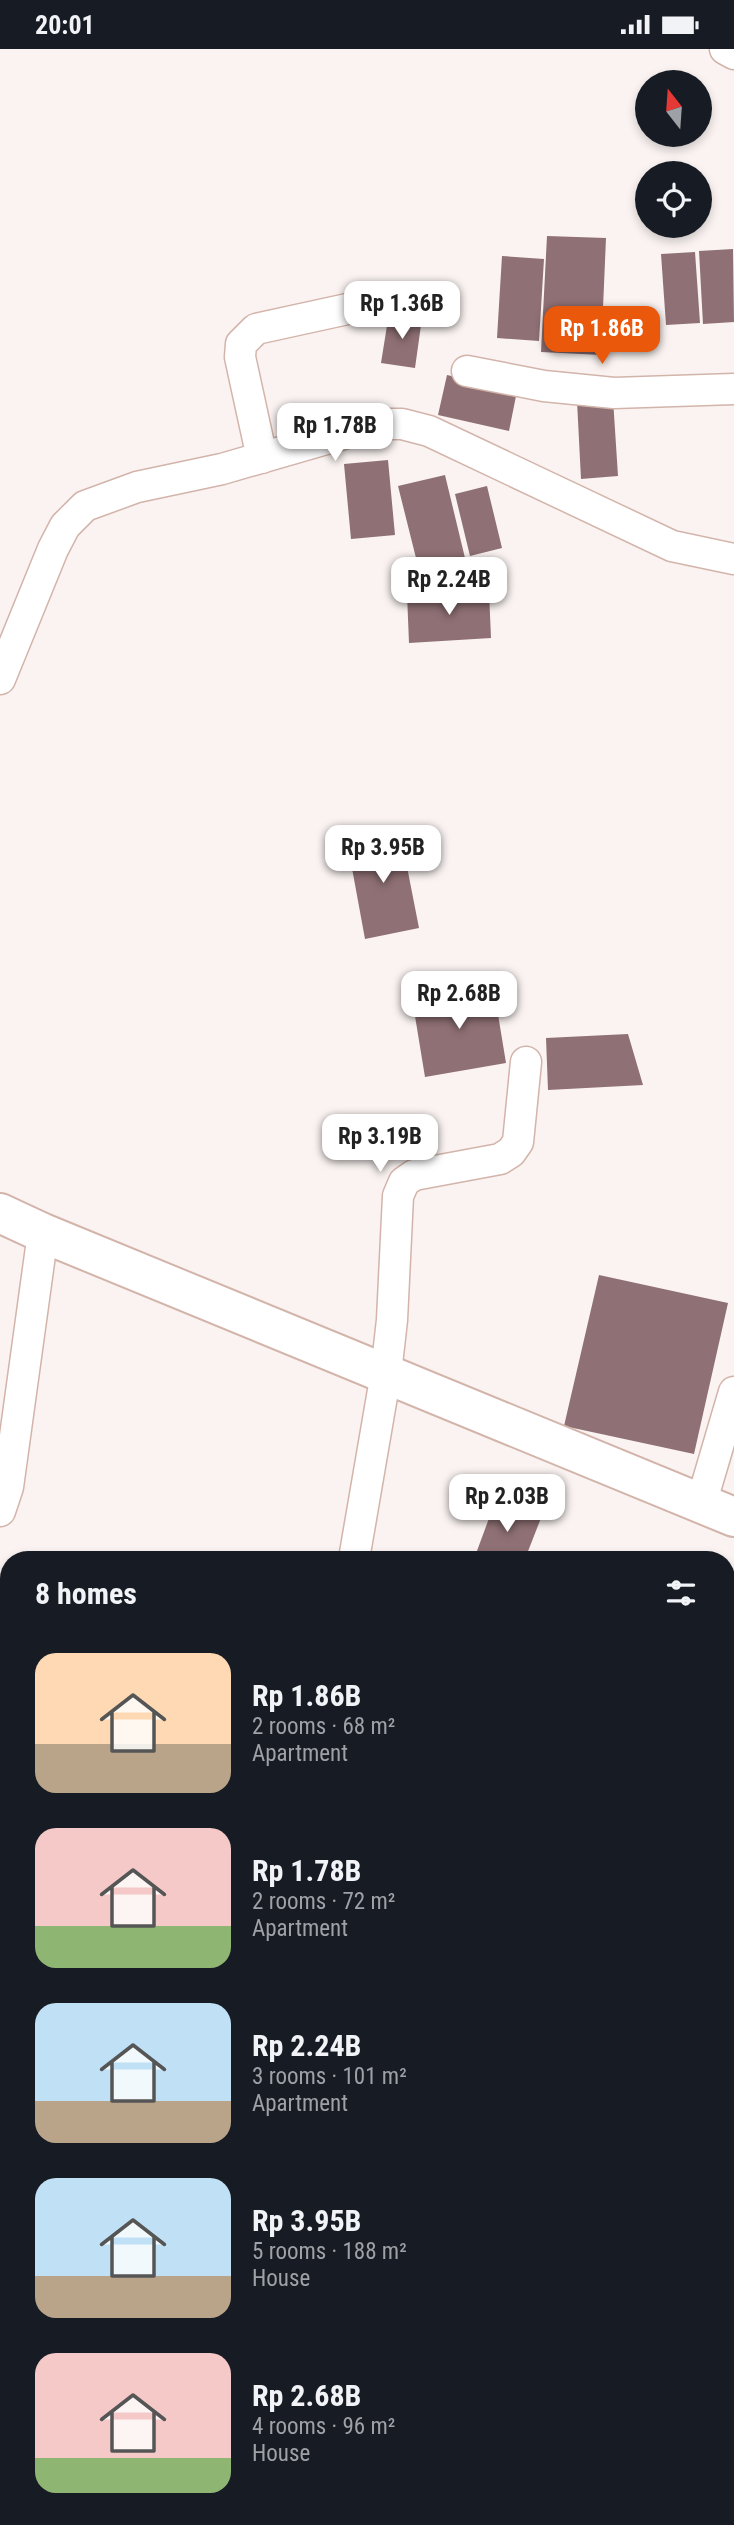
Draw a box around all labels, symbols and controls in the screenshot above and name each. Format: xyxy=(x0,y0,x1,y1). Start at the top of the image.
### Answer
text: 20:01 xyxy=(35,10,95,40)
north arrow xyxy=(635,70,712,147)
map controls xyxy=(635,70,712,238)
button: locate xyxy=(635,161,712,238)
pin: Rp 1.36B xyxy=(330,281,474,341)
text: Rp 1.36B xyxy=(360,290,444,317)
pin: Rp 1.86B xyxy=(530,307,674,366)
text: Rp 1.86B xyxy=(560,315,644,342)
pin: Rp 1.78B xyxy=(263,403,407,463)
text: Rp 1.78B xyxy=(293,412,377,439)
pin: Rp 2.24B xyxy=(377,557,521,617)
text: Rp 2.24B xyxy=(407,566,491,593)
pin: Rp 3.95B xyxy=(311,825,455,885)
text: Rp 3.95B xyxy=(341,834,425,861)
pin: Rp 2.68B xyxy=(387,971,531,1031)
text: Rp 2.68B xyxy=(417,980,501,1007)
pin: Rp 3.19B xyxy=(308,1115,452,1174)
text: Rp 3.19B xyxy=(338,1123,422,1150)
pin: Rp 2.03B xyxy=(435,1475,579,1534)
text: Rp 2.03B xyxy=(465,1483,549,1510)
icon: filters xyxy=(662,1574,700,1612)
text: 8 homes xyxy=(35,1576,137,1611)
text: Rp 1.86B xyxy=(252,1678,361,1713)
icon: home xyxy=(91,1681,175,1765)
text: 2 rooms · 68 m² xyxy=(252,1713,395,1740)
text: Apartment xyxy=(252,1740,348,1767)
text: Rp 1.78B xyxy=(252,1853,361,1888)
icon: home xyxy=(91,1856,175,1940)
text: 2 rooms · 72 m² xyxy=(252,1888,395,1915)
text: Apartment xyxy=(252,1915,348,1942)
text: Rp 2.24B xyxy=(252,2028,361,2063)
icon: home xyxy=(91,2031,175,2115)
text: 3 rooms · 101 m² xyxy=(252,2063,407,2090)
text: Apartment xyxy=(252,2090,348,2117)
text: Rp 3.95B xyxy=(252,2203,361,2238)
icon: home xyxy=(91,2206,175,2290)
text: 5 rooms · 188 m² xyxy=(252,2238,407,2265)
text: House xyxy=(252,2265,310,2292)
text: Rp 2.68B xyxy=(252,2378,361,2413)
icon: home xyxy=(91,2381,175,2465)
text: 4 rooms · 96 m² xyxy=(252,2413,395,2440)
text: House xyxy=(252,2440,310,2467)

